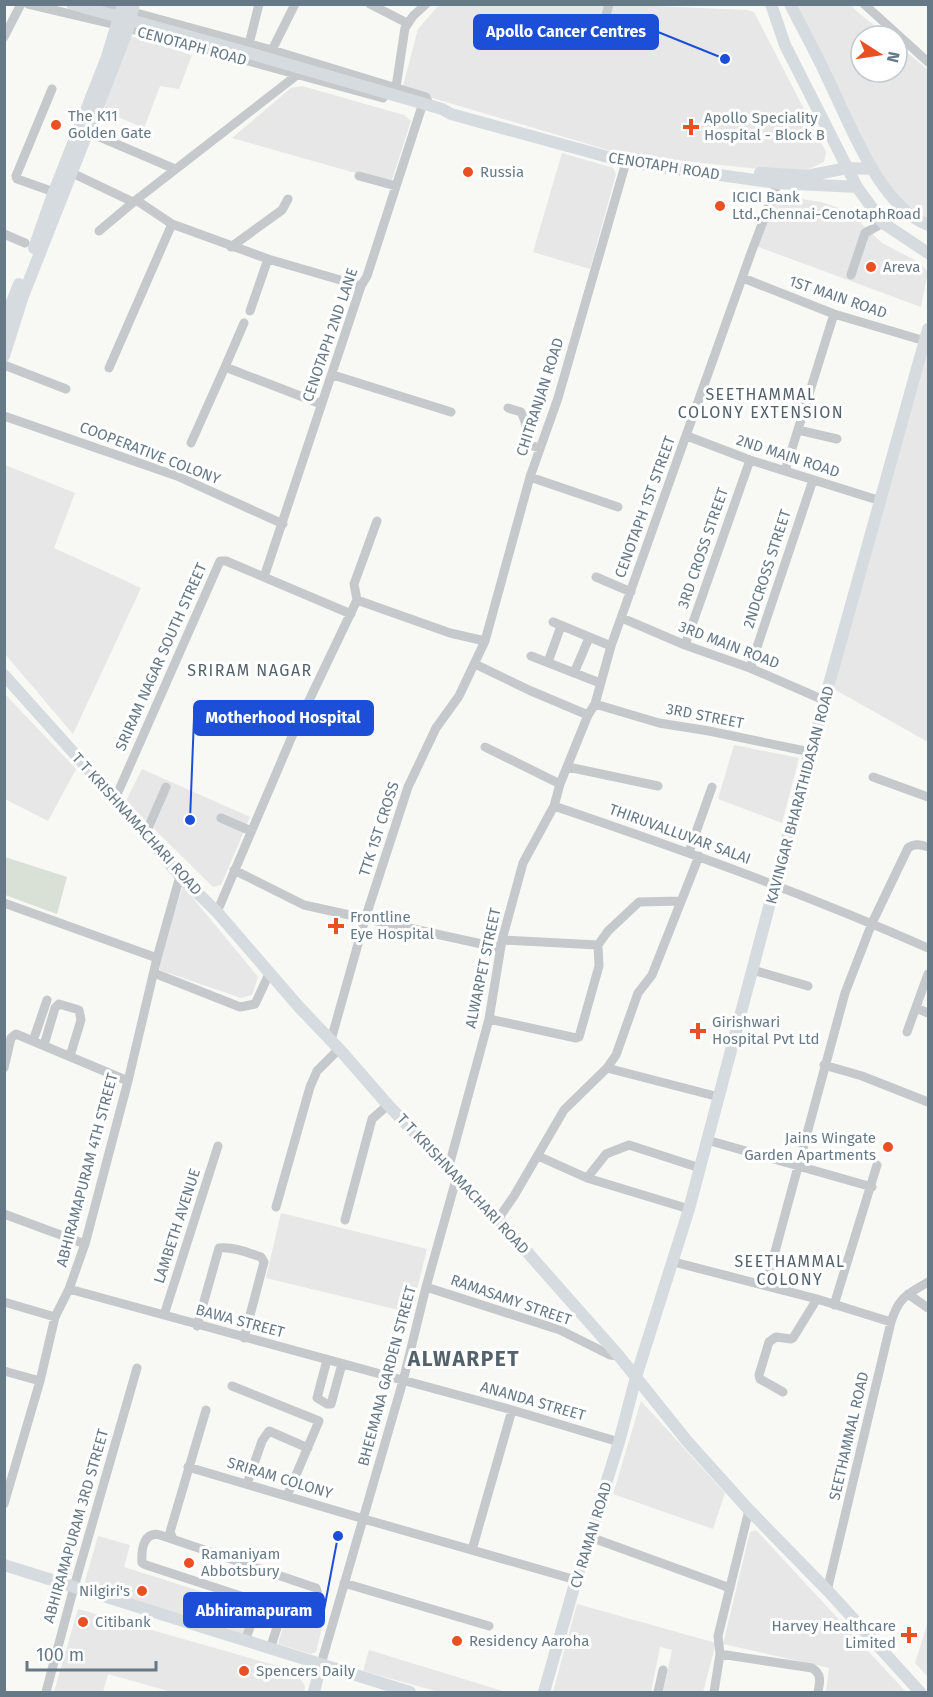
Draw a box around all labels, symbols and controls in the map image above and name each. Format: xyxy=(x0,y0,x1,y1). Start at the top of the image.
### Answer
callout: Apollo Cancer Centres xyxy=(474,15,658,49)
text: Apollo Cancer Centres xyxy=(485,22,646,41)
street label: CENOTAPH ROAD xyxy=(135,23,249,69)
north arrow xyxy=(849,24,909,84)
text: N xyxy=(883,50,904,64)
place label: The K11 Golden Gate xyxy=(68,107,151,142)
place label: Apollo Speciality Hospital - Block B xyxy=(704,109,825,144)
marker: The K11 Golden Gate xyxy=(49,118,63,132)
marker: Apollo Speciality Hospital - Block B xyxy=(682,118,700,136)
street label: CENOTAPH ROAD xyxy=(607,148,721,184)
place label: Russia xyxy=(480,163,524,181)
marker: Russia xyxy=(461,165,475,179)
place label: ICICI Bank Ltd.,Chennai-CenotaphRoad xyxy=(732,188,921,223)
marker: ICICI Bank Ltd.,Chennai-CenotaphRoad xyxy=(713,199,727,213)
place label: Areva xyxy=(883,258,920,276)
marker: Areva xyxy=(864,260,878,274)
street label: CENOTAPH 2ND LANE xyxy=(299,266,361,404)
street label: 1ST MAIN ROAD xyxy=(787,272,889,322)
street label: CHITRANJAN ROAD xyxy=(512,335,568,459)
district label: SEETHAMMAL COLONY EXTENSION xyxy=(678,385,844,422)
street label: COOPERATIVE COLONY xyxy=(77,418,224,488)
street label: 2ND MAIN ROAD xyxy=(734,431,842,481)
street label: CENOTAPH 1ST STREET xyxy=(611,433,679,580)
street label: 3RD CROSS STREET xyxy=(674,485,732,611)
street label: 2NDCROSS STREET xyxy=(739,507,795,631)
street label: SRIRAM NAGAR SOUTH STREET xyxy=(111,560,211,754)
street label: 3RD MAIN ROAD xyxy=(676,618,782,672)
district label: SRIRAM NAGAR xyxy=(187,661,313,680)
street label: KAVINGAR BHARATHIDASAN ROAD xyxy=(762,684,838,906)
street label: 3RD STREET xyxy=(665,700,746,732)
callout: Motherhood Hospital xyxy=(194,701,373,735)
text: Motherhood Hospital xyxy=(205,708,361,727)
street label: T T KRISHNAMACHARI ROAD xyxy=(68,749,206,899)
street label: TTK 1ST CROSS xyxy=(355,779,403,879)
street label: THIRUVALLUVAR SALAI xyxy=(607,800,753,868)
street label: ALWARPET STREET xyxy=(461,906,505,1030)
place label: Frontline Eye Hospital xyxy=(350,908,435,943)
marker: Frontline Eye Hospital xyxy=(327,917,345,935)
place label: Girishwari Hospital Pvt Ltd xyxy=(712,1013,819,1048)
marker: Girishwari Hospital Pvt Ltd xyxy=(689,1022,707,1040)
street label: ABHIRAMAPURAM 4TH STREET xyxy=(52,1071,122,1269)
street label: T T KRISHNAMACHARI ROAD xyxy=(393,1110,533,1258)
place label: Jains Wingate Garden Apartments xyxy=(744,1129,876,1164)
marker: Jains Wingate Garden Apartments xyxy=(881,1140,895,1154)
street label: LAMBETH AVENUE xyxy=(150,1166,204,1286)
district label: SEETHAMMAL COLONY xyxy=(734,1252,846,1289)
street label: RAMASAMY STREET xyxy=(448,1271,574,1329)
street label: BHEEMANA GARDEN STREET xyxy=(354,1284,420,1468)
street label: BAWA STREET xyxy=(194,1301,287,1342)
district label: ALWARPET xyxy=(407,1346,520,1372)
street label: SEETHAMMAL ROAD xyxy=(825,1370,873,1502)
street label: ANANDA STREET xyxy=(478,1377,588,1425)
street label: ABHIRAMAPURAM 3RD STREET xyxy=(40,1427,112,1625)
street label: SRIRAM COLONY xyxy=(225,1453,336,1503)
street label: CV RAMAN ROAD xyxy=(566,1480,616,1590)
place label: Ramaniyam Abbotsbury xyxy=(201,1545,280,1580)
marker: Ramaniyam Abbotsbury xyxy=(182,1556,196,1570)
place label: Nilgiri's xyxy=(79,1582,130,1600)
marker: Nilgiri's xyxy=(135,1584,149,1598)
callout: Abhiramapuram xyxy=(184,1593,324,1627)
text: Abhiramapuram xyxy=(195,1601,312,1620)
place label: Citibank xyxy=(95,1613,151,1631)
marker: Citibank xyxy=(76,1615,90,1629)
place label: Harvey Healthcare Limited xyxy=(772,1617,896,1652)
marker: Harvey Healthcare Limited xyxy=(900,1626,918,1644)
place label: Residency Aaroha xyxy=(469,1632,590,1650)
scale bar xyxy=(27,1634,156,1672)
marker: Residency Aaroha xyxy=(450,1634,464,1648)
text: 100 m xyxy=(36,1644,84,1666)
place label: Spencers Daily xyxy=(256,1662,356,1680)
marker: Spencers Daily xyxy=(237,1664,251,1678)

